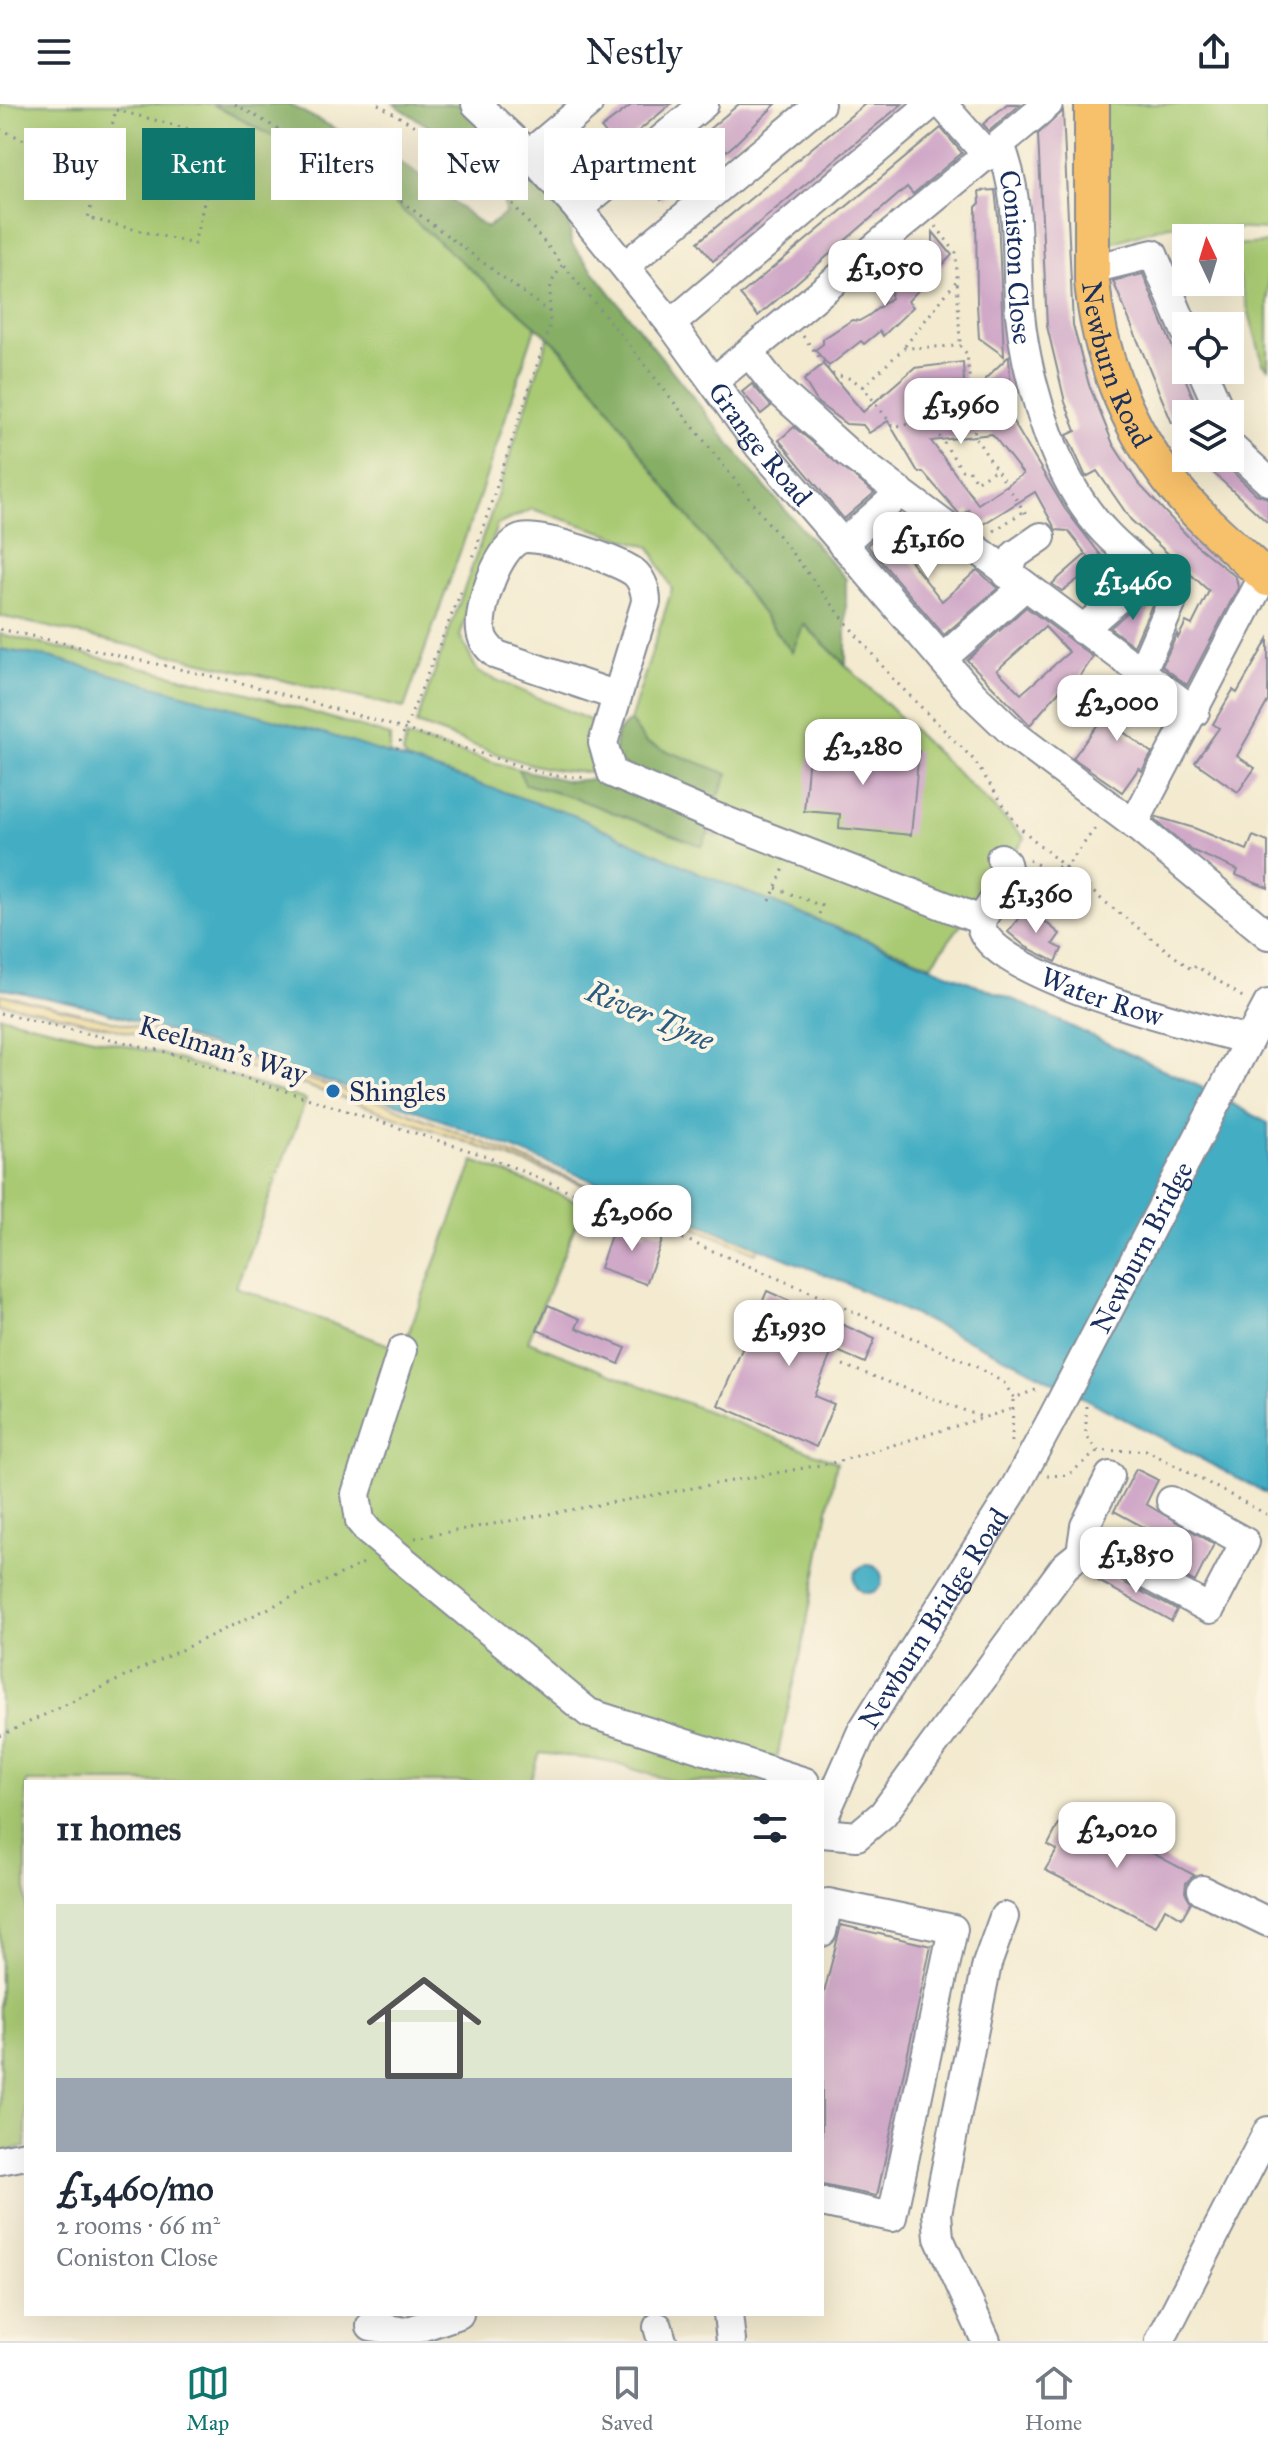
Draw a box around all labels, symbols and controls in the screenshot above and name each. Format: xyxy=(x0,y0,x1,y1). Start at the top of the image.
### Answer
icon: menu xyxy=(32,30,76,74)
text: Nestly xyxy=(586,30,682,74)
icon: share xyxy=(1192,30,1236,74)
chip: Buy xyxy=(24,128,126,200)
chip: Rent xyxy=(142,128,255,200)
chip: Filters xyxy=(271,128,402,200)
chip: New xyxy=(418,128,528,200)
chip: Apartment xyxy=(544,128,725,200)
street label: Coniston Close xyxy=(991,167,1041,347)
north arrow xyxy=(1172,224,1244,296)
map controls xyxy=(1172,224,1244,472)
pin: £1,050 xyxy=(820,240,950,308)
text: £1,050 xyxy=(846,250,924,282)
street label: Newburn Road xyxy=(1074,279,1160,454)
button: locate xyxy=(1172,312,1244,384)
street label: Grange Road xyxy=(700,375,820,513)
pin: £1,960 xyxy=(896,378,1026,446)
text: £1,960 xyxy=(922,388,1000,420)
button: layers xyxy=(1172,400,1244,472)
pin: £1,160 xyxy=(863,512,993,580)
text: £1,160 xyxy=(891,522,965,554)
pin: £1,460 xyxy=(1068,554,1198,622)
text: £1,460 xyxy=(1094,564,1172,596)
pin: £2,000 xyxy=(1052,675,1182,743)
text: £2,000 xyxy=(1075,685,1159,717)
pin: £2,280 xyxy=(798,719,928,787)
text: £2,280 xyxy=(823,729,903,761)
pin: £1,360 xyxy=(971,867,1101,935)
text: £1,360 xyxy=(999,877,1073,909)
street label: Water Row xyxy=(1035,959,1168,1034)
water label: River Tyne xyxy=(580,973,720,1059)
street label: Keelman's Way xyxy=(135,1007,312,1092)
place label: Shingles xyxy=(349,1074,446,1109)
marker: Shingles xyxy=(324,1082,342,1100)
street label: Newburn Bridge xyxy=(1083,1155,1201,1339)
pin: £2,060 xyxy=(567,1185,697,1253)
text: £2,060 xyxy=(591,1195,673,1227)
pin: £1,930 xyxy=(724,1300,854,1368)
text: £1,930 xyxy=(752,1310,826,1342)
street label: Newburn Bridge Road xyxy=(851,1501,1016,1735)
pin: £1,850 xyxy=(1071,1527,1201,1595)
text: £1,850 xyxy=(1098,1537,1174,1569)
pin: £2,020 xyxy=(1052,1802,1182,1870)
icon: filters xyxy=(748,1806,792,1850)
text: 11 homes xyxy=(56,1808,181,1849)
text: £2,020 xyxy=(1076,1812,1158,1844)
icon: home xyxy=(352,1956,496,2100)
text: £1,460/mo xyxy=(56,2168,214,2209)
text: 2 rooms · 66 m² xyxy=(56,2209,220,2241)
text: Coniston Close xyxy=(56,2241,218,2273)
tab: Map xyxy=(186,2361,230,2436)
tab: Saved xyxy=(601,2361,653,2436)
tab: Home xyxy=(1025,2361,1082,2436)

